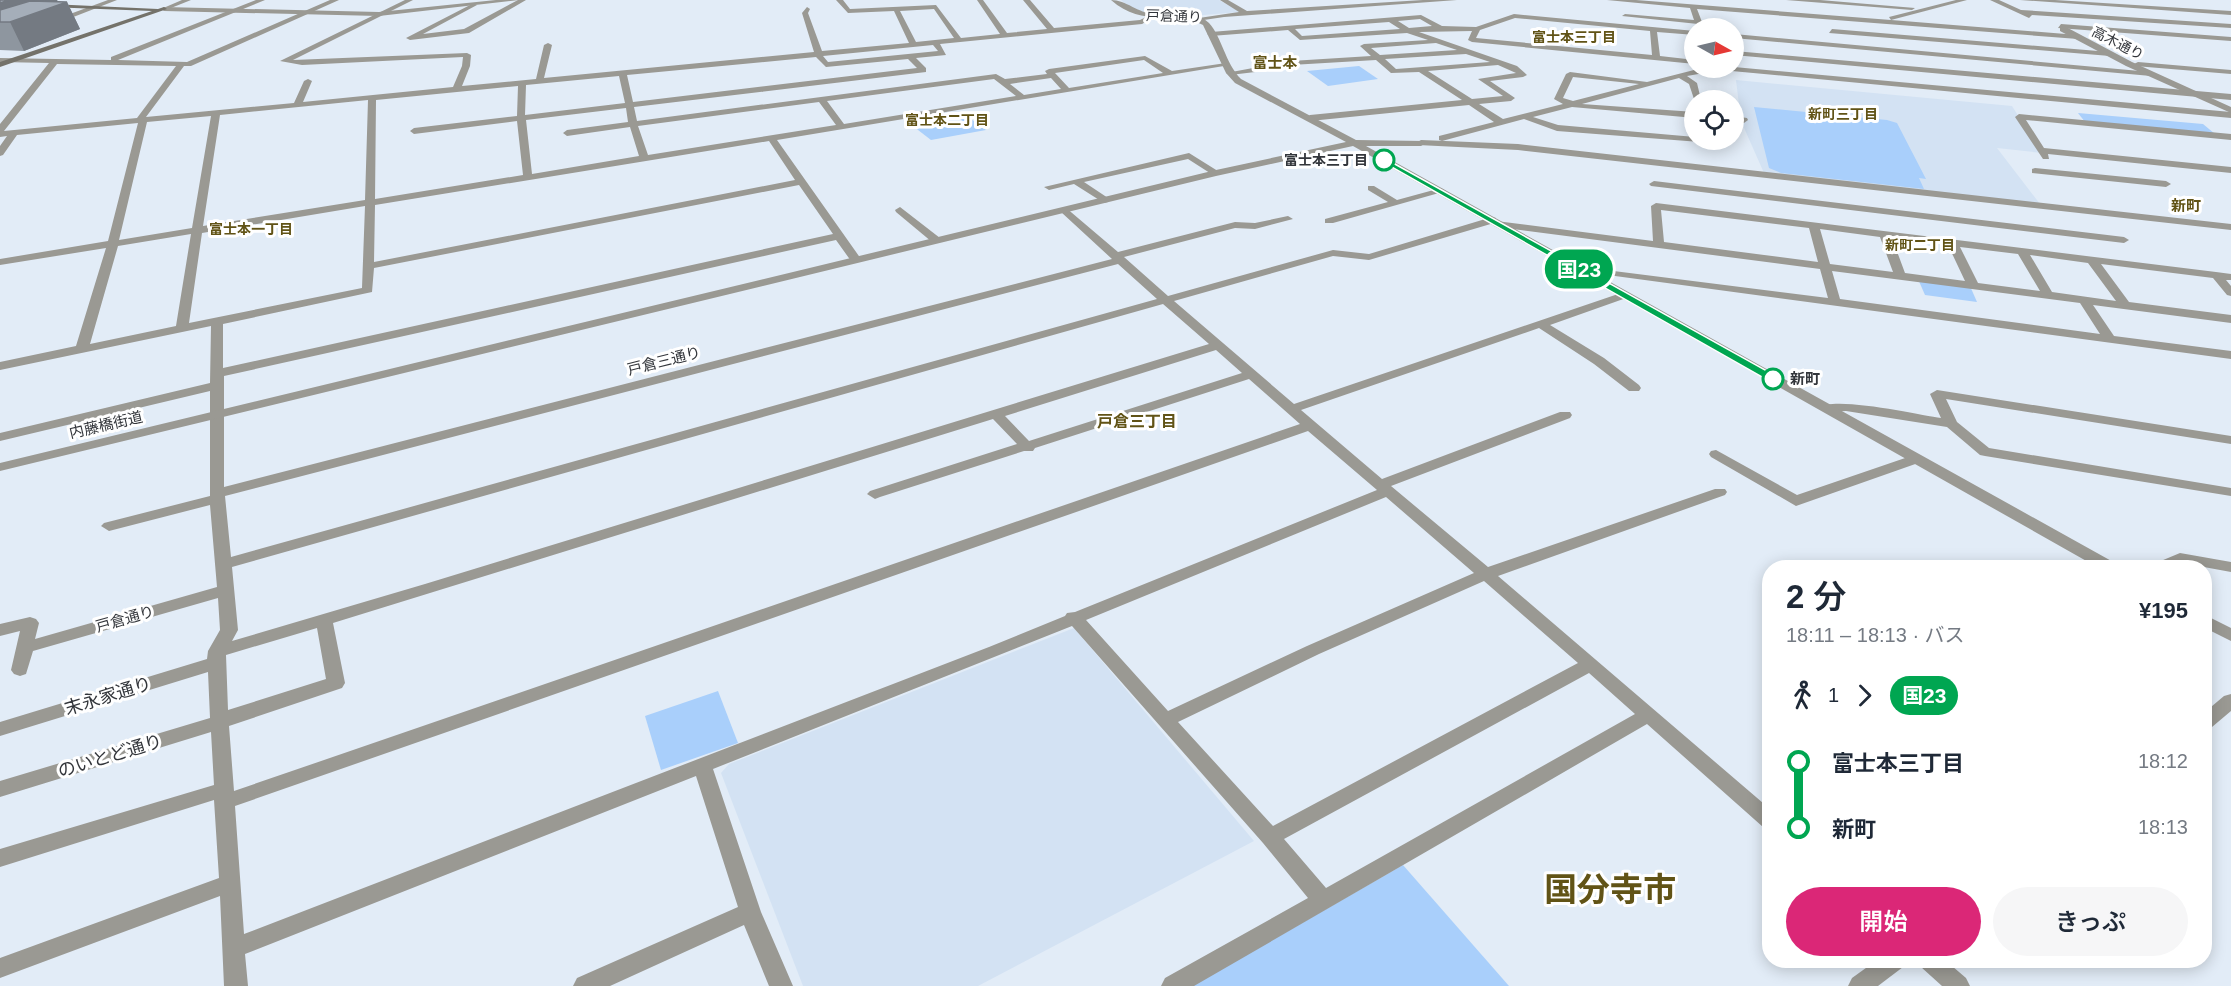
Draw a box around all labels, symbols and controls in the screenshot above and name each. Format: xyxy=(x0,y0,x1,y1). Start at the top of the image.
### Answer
street label: 戸倉通り xyxy=(1146,7,1202,25)
north arrow xyxy=(1684,18,1744,78)
map controls xyxy=(1684,18,1744,150)
street label: 高木通り xyxy=(2089,23,2147,63)
district label: 富士本三丁目 xyxy=(1532,29,1616,45)
district label: 富士本 xyxy=(1252,54,1298,71)
button: locate xyxy=(1684,90,1744,150)
district label: 新町三丁目 xyxy=(1808,106,1878,122)
district label: 富士本二丁目 xyxy=(905,112,989,128)
marker: 富士本三丁目 xyxy=(1373,149,1395,171)
place label: 富士本三丁目 xyxy=(1284,152,1368,168)
district label: 新町 xyxy=(2171,197,2201,214)
district label: 富士本一丁目 xyxy=(209,221,293,237)
district label: 新町二丁目 xyxy=(1885,237,1955,253)
line badge: 国23 xyxy=(1544,250,1614,288)
text: 国23 xyxy=(1557,258,1601,281)
street label: 戸倉三通り xyxy=(625,343,702,378)
marker: 新町 xyxy=(1762,368,1784,390)
place label: 新町 xyxy=(1790,370,1820,387)
street label: 内藤橋街道 xyxy=(67,408,144,441)
district label: 戸倉三丁目 xyxy=(1097,413,1177,430)
text: 2 分 xyxy=(1786,578,1847,615)
text: ¥195 xyxy=(2139,598,2188,623)
street label: 戸倉通り xyxy=(94,602,156,635)
text: 18:11 – 18:13 · バス xyxy=(1786,624,1965,646)
street label: 末永家通り xyxy=(62,673,154,719)
icon: walk xyxy=(1786,679,1819,712)
icon: forward xyxy=(1848,679,1881,712)
text: 1 xyxy=(1828,684,1839,706)
text: 国23 xyxy=(1902,684,1946,707)
street label: のいとど通り xyxy=(55,731,165,781)
text: 18:12 xyxy=(2138,750,2188,772)
text: 富士本三丁目 xyxy=(1832,751,1964,776)
text: 18:13 xyxy=(2138,816,2188,838)
text: 新町 xyxy=(1832,817,1876,842)
district label: 国分寺市 xyxy=(1544,871,1676,908)
button: 開始 xyxy=(1786,887,1981,956)
button: きっぷ xyxy=(1993,887,2188,956)

